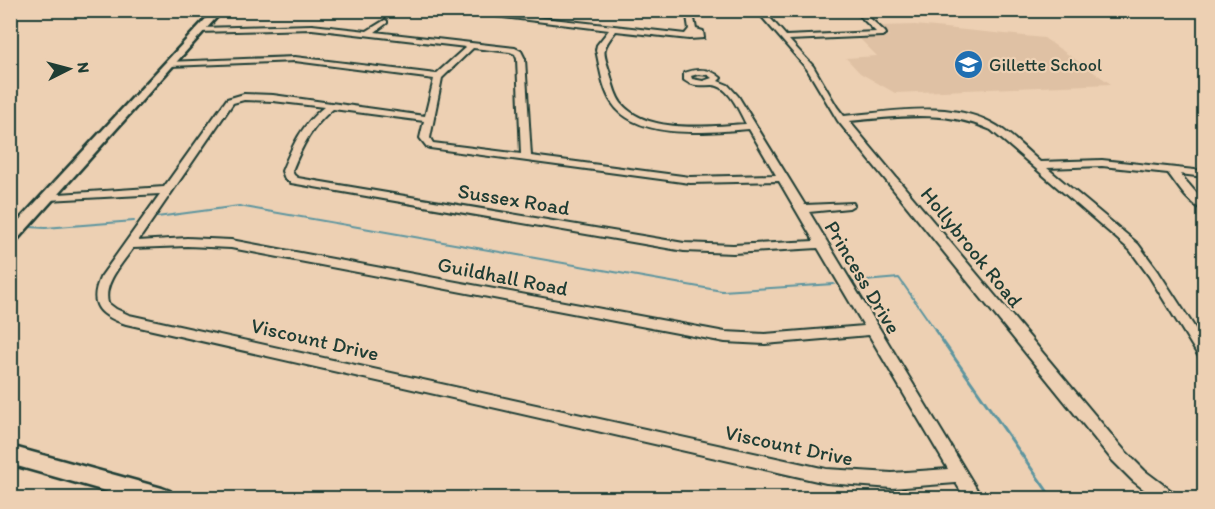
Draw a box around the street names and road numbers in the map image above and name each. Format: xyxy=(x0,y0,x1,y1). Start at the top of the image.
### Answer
street label: Sussex Road xyxy=(456,178,572,220)
street label: Hollybrook Road xyxy=(916,182,1029,313)
street label: Princess Drive xyxy=(819,216,907,338)
street label: Guildhall Road xyxy=(436,251,571,301)
street label: Viscount Drive xyxy=(249,312,381,366)
street label: Viscount Drive xyxy=(723,419,855,471)

